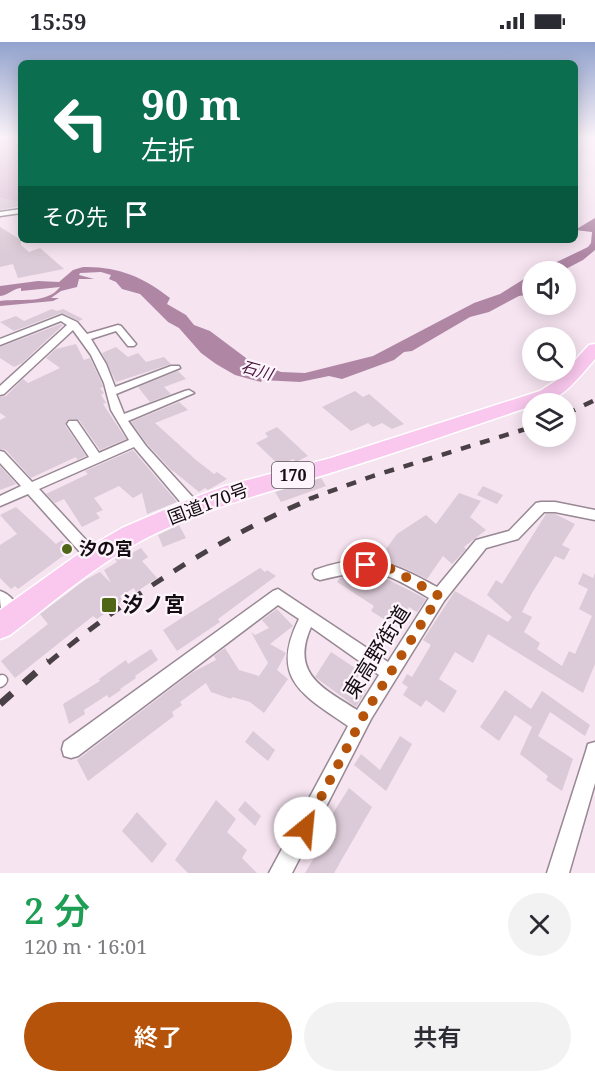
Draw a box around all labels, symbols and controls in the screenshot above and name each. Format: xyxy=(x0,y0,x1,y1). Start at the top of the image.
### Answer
text: 15:59 xyxy=(30,6,86,36)
text: 90 m xyxy=(141,75,241,132)
icon: left xyxy=(42,84,120,162)
text: 左折 xyxy=(141,131,195,168)
icon: arrive xyxy=(120,198,153,231)
text: その先 xyxy=(42,201,108,231)
map controls xyxy=(522,261,576,447)
button: sound xyxy=(522,261,576,315)
button: search xyxy=(522,327,576,381)
water label: 石川 xyxy=(239,355,277,386)
button: layers xyxy=(522,393,576,447)
road number: 170 xyxy=(272,462,314,488)
street label: 国道170号 xyxy=(164,477,251,529)
place label: 汐の宮 xyxy=(79,536,133,560)
pin xyxy=(340,539,391,590)
marker: 汐の宮 xyxy=(60,542,74,556)
icon: arrive xyxy=(349,548,382,581)
place label: 汐ノ宮 xyxy=(122,590,185,618)
marker: 汐ノ宮 xyxy=(100,596,118,614)
street label: 東高野街道 xyxy=(336,600,416,703)
position arrow xyxy=(273,796,337,860)
text: 2 分 xyxy=(24,886,90,935)
button: close xyxy=(508,893,571,956)
text: 120 m · 16:01 xyxy=(24,933,147,960)
button: 終了 xyxy=(24,1002,292,1071)
button: 共有 xyxy=(304,1002,571,1071)

